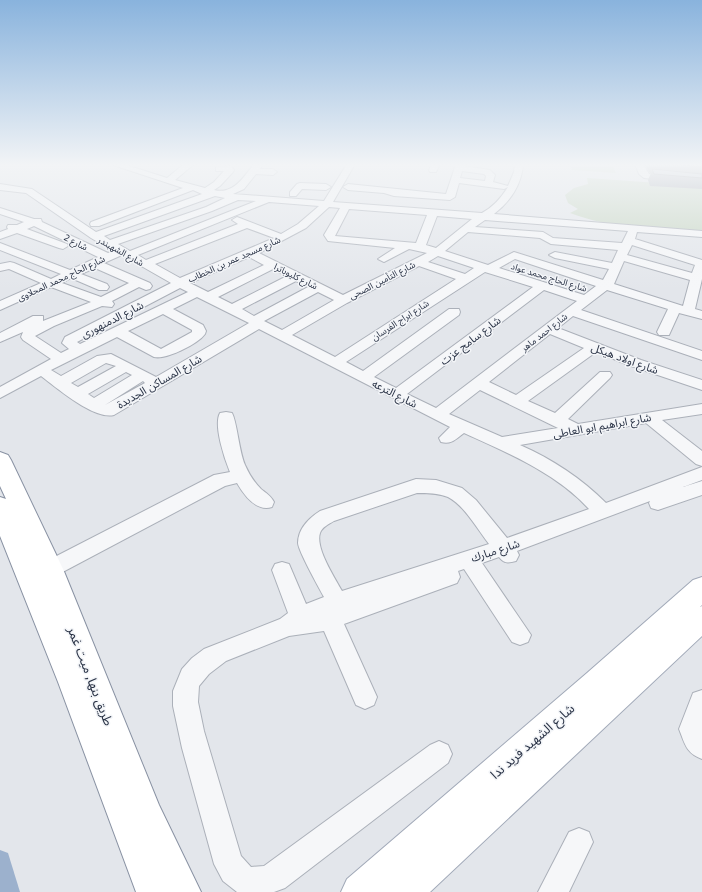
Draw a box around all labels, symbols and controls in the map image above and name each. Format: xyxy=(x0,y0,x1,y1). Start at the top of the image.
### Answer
street label: شارع 2 xyxy=(61,231,90,254)
street label: شارع الشهبندر xyxy=(94,233,146,270)
street label: شارع مسجد عمر بن الخطاب xyxy=(186,233,283,286)
street label: شارع الحاج محمد المحلاوى xyxy=(15,252,107,305)
street label: شارع التأمين الصحى xyxy=(347,258,418,303)
street label: شارع الحاج محمد عواد xyxy=(509,259,589,296)
street label: شارع كليوباترا xyxy=(272,260,320,293)
street label: شارع الدمنهورى xyxy=(78,297,147,342)
street label: شارع ابراج الفرسان xyxy=(369,297,432,344)
street label: شارع احمد ماهر xyxy=(517,310,571,356)
street label: شارع سامح عزت xyxy=(436,312,504,369)
street label: شارع اولاد هيكل xyxy=(589,339,661,378)
street label: شارع المساكن الجديدة xyxy=(114,350,205,412)
street label: شارع الترعه xyxy=(369,375,420,412)
street label: شارع ابراهيم ابو العاطى xyxy=(552,409,653,443)
street label: شارع مبارك xyxy=(469,535,522,566)
street label: طريق بنها, ميت غمر xyxy=(63,623,118,728)
street label: شارع الشهيد فريد ندا xyxy=(486,699,579,784)

